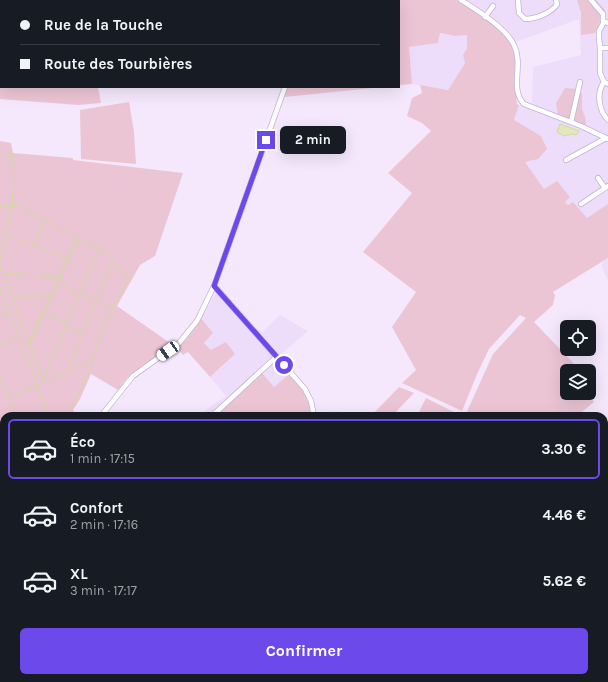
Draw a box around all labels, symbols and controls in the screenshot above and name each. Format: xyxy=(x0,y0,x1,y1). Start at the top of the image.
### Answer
text: Rue de la Touche xyxy=(44,16,163,34)
text: Route des Tourbières xyxy=(44,55,192,73)
callout: 2 min xyxy=(280,126,346,154)
route end xyxy=(257,131,275,149)
text: 2 min xyxy=(295,132,331,147)
map controls xyxy=(560,320,596,400)
button: locate xyxy=(560,320,596,356)
car xyxy=(155,339,181,363)
route start xyxy=(275,356,293,374)
button: layers xyxy=(560,364,596,400)
icon: car xyxy=(22,431,58,467)
text: Éco xyxy=(70,433,95,451)
text: 3.30 € xyxy=(541,440,586,458)
text: 1 min · 17:15 xyxy=(70,451,135,466)
icon: car xyxy=(22,497,58,533)
text: Confort xyxy=(70,499,123,517)
text: 4.46 € xyxy=(543,506,586,524)
text: 2 min · 17:16 xyxy=(70,517,138,532)
icon: car xyxy=(22,563,58,599)
text: XL xyxy=(70,565,88,583)
text: 5.62 € xyxy=(543,572,586,590)
text: 3 min · 17:17 xyxy=(70,583,137,598)
button: Confirmer xyxy=(20,628,588,674)

